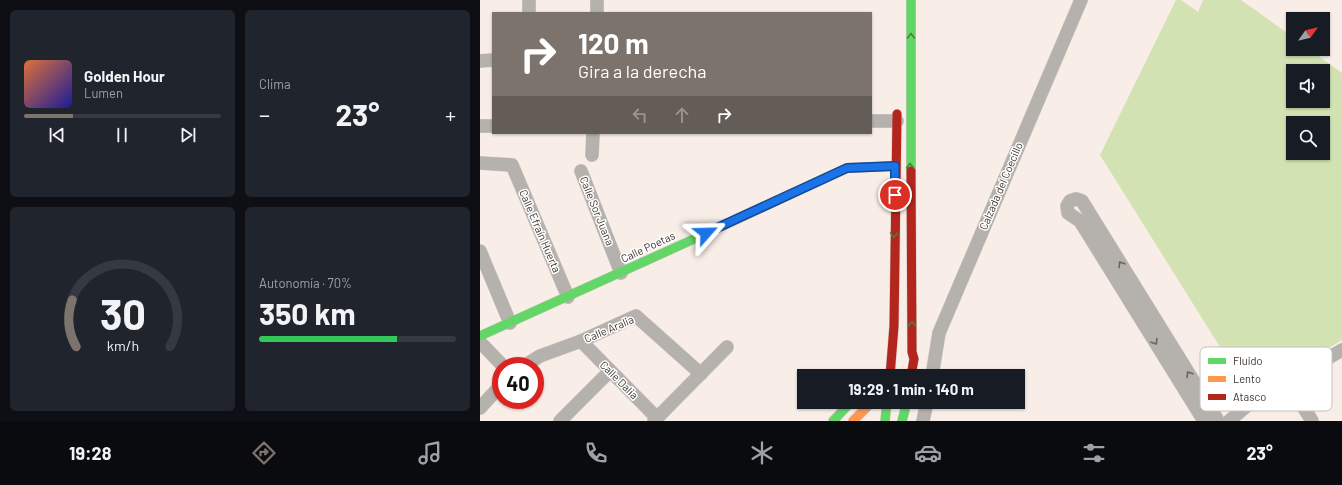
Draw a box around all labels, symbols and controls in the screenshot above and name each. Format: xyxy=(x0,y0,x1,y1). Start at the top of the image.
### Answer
north arrow xyxy=(1286,12,1330,56)
map controls xyxy=(1286,12,1330,160)
text: 120 m xyxy=(578,26,649,60)
icon: right xyxy=(512,28,564,80)
one-way arrow xyxy=(907,33,915,39)
text: Gira a la derecha xyxy=(578,60,706,82)
button: sound xyxy=(1286,64,1330,108)
text: Golden Hour xyxy=(84,67,165,85)
text: Clima xyxy=(259,76,291,92)
text: Lumen xyxy=(84,85,123,101)
text: 23° xyxy=(336,96,379,132)
text: − xyxy=(259,101,270,127)
text: + xyxy=(445,101,456,127)
icon: left xyxy=(629,104,651,126)
icon: ahead xyxy=(671,104,693,126)
icon: right xyxy=(713,104,735,126)
button: search xyxy=(1286,116,1330,160)
icon: previous xyxy=(46,124,68,146)
icon: pause xyxy=(111,124,133,146)
icon: next xyxy=(177,124,199,146)
street label: Calzada del Coecillo xyxy=(976,140,1025,232)
one-way arrow xyxy=(906,163,914,169)
street label: Calle Sor Juana xyxy=(578,174,617,247)
pin xyxy=(878,178,912,212)
icon: arrive xyxy=(884,184,906,206)
street label: Calle Efraín Huerta xyxy=(517,187,564,274)
position arrow xyxy=(685,212,727,254)
street label: Calle Poetas xyxy=(619,228,677,265)
one-way arrow xyxy=(890,232,898,238)
one-way arrow xyxy=(1118,261,1125,268)
text: Autonomía · 70% xyxy=(259,275,352,291)
text: 30 xyxy=(99,288,146,338)
text: 350 km xyxy=(259,295,356,331)
street label: Calle Aralia xyxy=(582,312,636,345)
one-way arrow xyxy=(908,321,916,327)
text: km/h xyxy=(106,336,139,353)
one-way arrow xyxy=(1150,338,1158,345)
legend xyxy=(1200,347,1332,411)
text: Fluido xyxy=(1233,354,1262,367)
speed limit sign: 40 xyxy=(492,357,544,409)
street label: Calle Dalia xyxy=(598,358,641,401)
one-way arrow xyxy=(1186,371,1194,378)
text: Lento xyxy=(1233,372,1261,385)
text: 19:29 · 1 min · 140 m xyxy=(848,380,974,398)
text: Atasco xyxy=(1233,390,1266,403)
icon: directions xyxy=(250,439,278,467)
icon: music xyxy=(416,439,444,467)
icon: phone xyxy=(582,439,610,467)
icon: climate xyxy=(748,439,776,467)
icon: car xyxy=(914,439,942,467)
icon: filters xyxy=(1080,439,1108,467)
text: 19:28 xyxy=(69,442,111,464)
text: 23° xyxy=(1246,442,1273,464)

